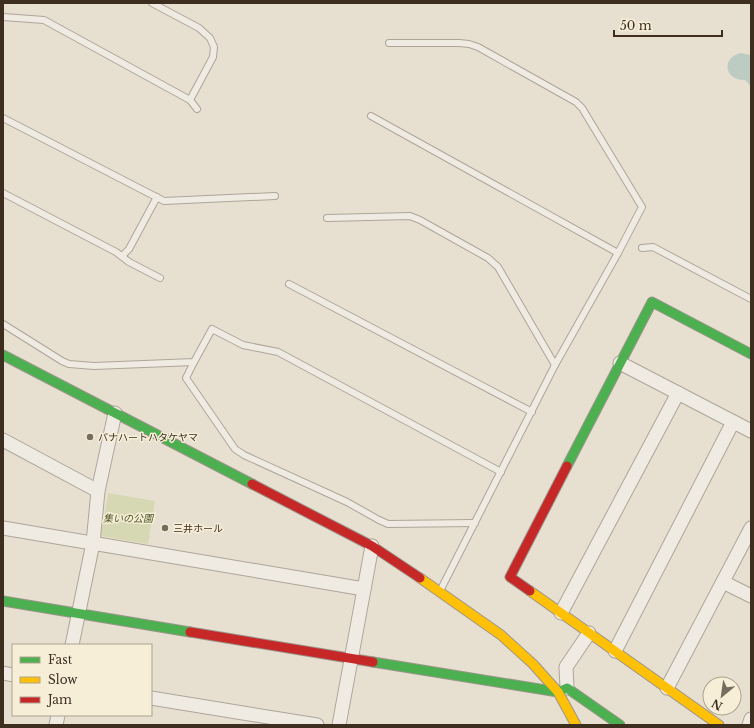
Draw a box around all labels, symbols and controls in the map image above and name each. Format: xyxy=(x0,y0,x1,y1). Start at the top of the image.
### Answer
scale bar xyxy=(614,12,722,38)
text: 50 m xyxy=(620,18,652,33)
place label: パナハートハタケヤマ xyxy=(98,431,198,444)
marker: パナハートハタケヤマ xyxy=(85,432,95,442)
park label: 集いの公園 xyxy=(103,512,155,525)
place label: 三井ホール xyxy=(173,522,223,535)
marker: 三井ホール xyxy=(160,523,170,533)
legend xyxy=(12,644,152,716)
text: Fast xyxy=(48,652,73,667)
text: Slow xyxy=(48,672,78,687)
north arrow xyxy=(702,676,742,716)
text: Jam xyxy=(46,692,72,707)
text: N xyxy=(709,696,725,713)

